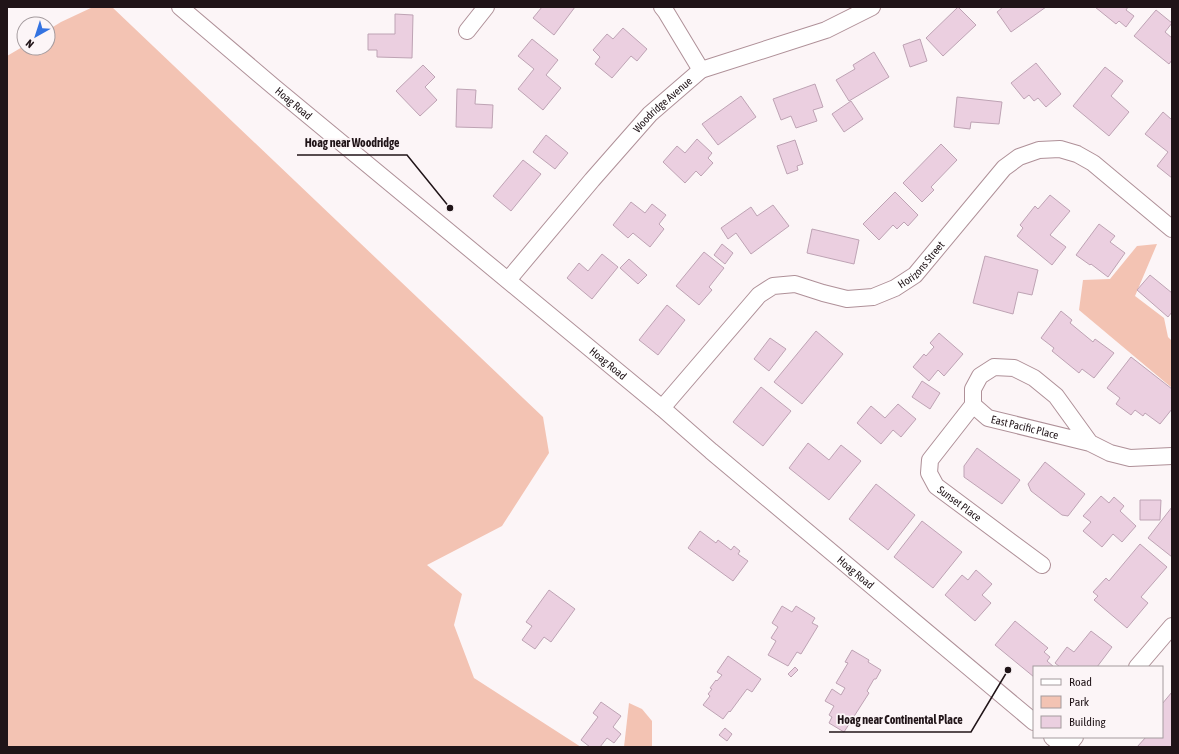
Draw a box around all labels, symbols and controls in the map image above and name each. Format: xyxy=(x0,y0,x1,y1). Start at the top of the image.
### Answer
north arrow xyxy=(16,16,56,56)
text: N xyxy=(23,37,36,50)
street label: Woodridge Avenue xyxy=(631,75,694,135)
street label: Hoag Road xyxy=(273,85,314,122)
callout: Hoag near Woodridge xyxy=(297,131,407,155)
text: Hoag near Woodridge xyxy=(305,136,400,150)
street label: Horizons Street xyxy=(896,239,947,290)
street label: Hoag Road xyxy=(587,345,629,382)
street label: East Pacific Place xyxy=(990,413,1060,441)
street label: Sunset Place xyxy=(935,483,984,524)
street label: Hoag Road xyxy=(835,554,876,591)
legend xyxy=(1033,666,1163,738)
text: Road xyxy=(1069,675,1092,689)
text: Park xyxy=(1069,695,1090,709)
callout: Hoag near Continental Place xyxy=(829,708,971,732)
text: Hoag near Continental Place xyxy=(837,713,963,727)
text: Building xyxy=(1069,715,1107,729)

